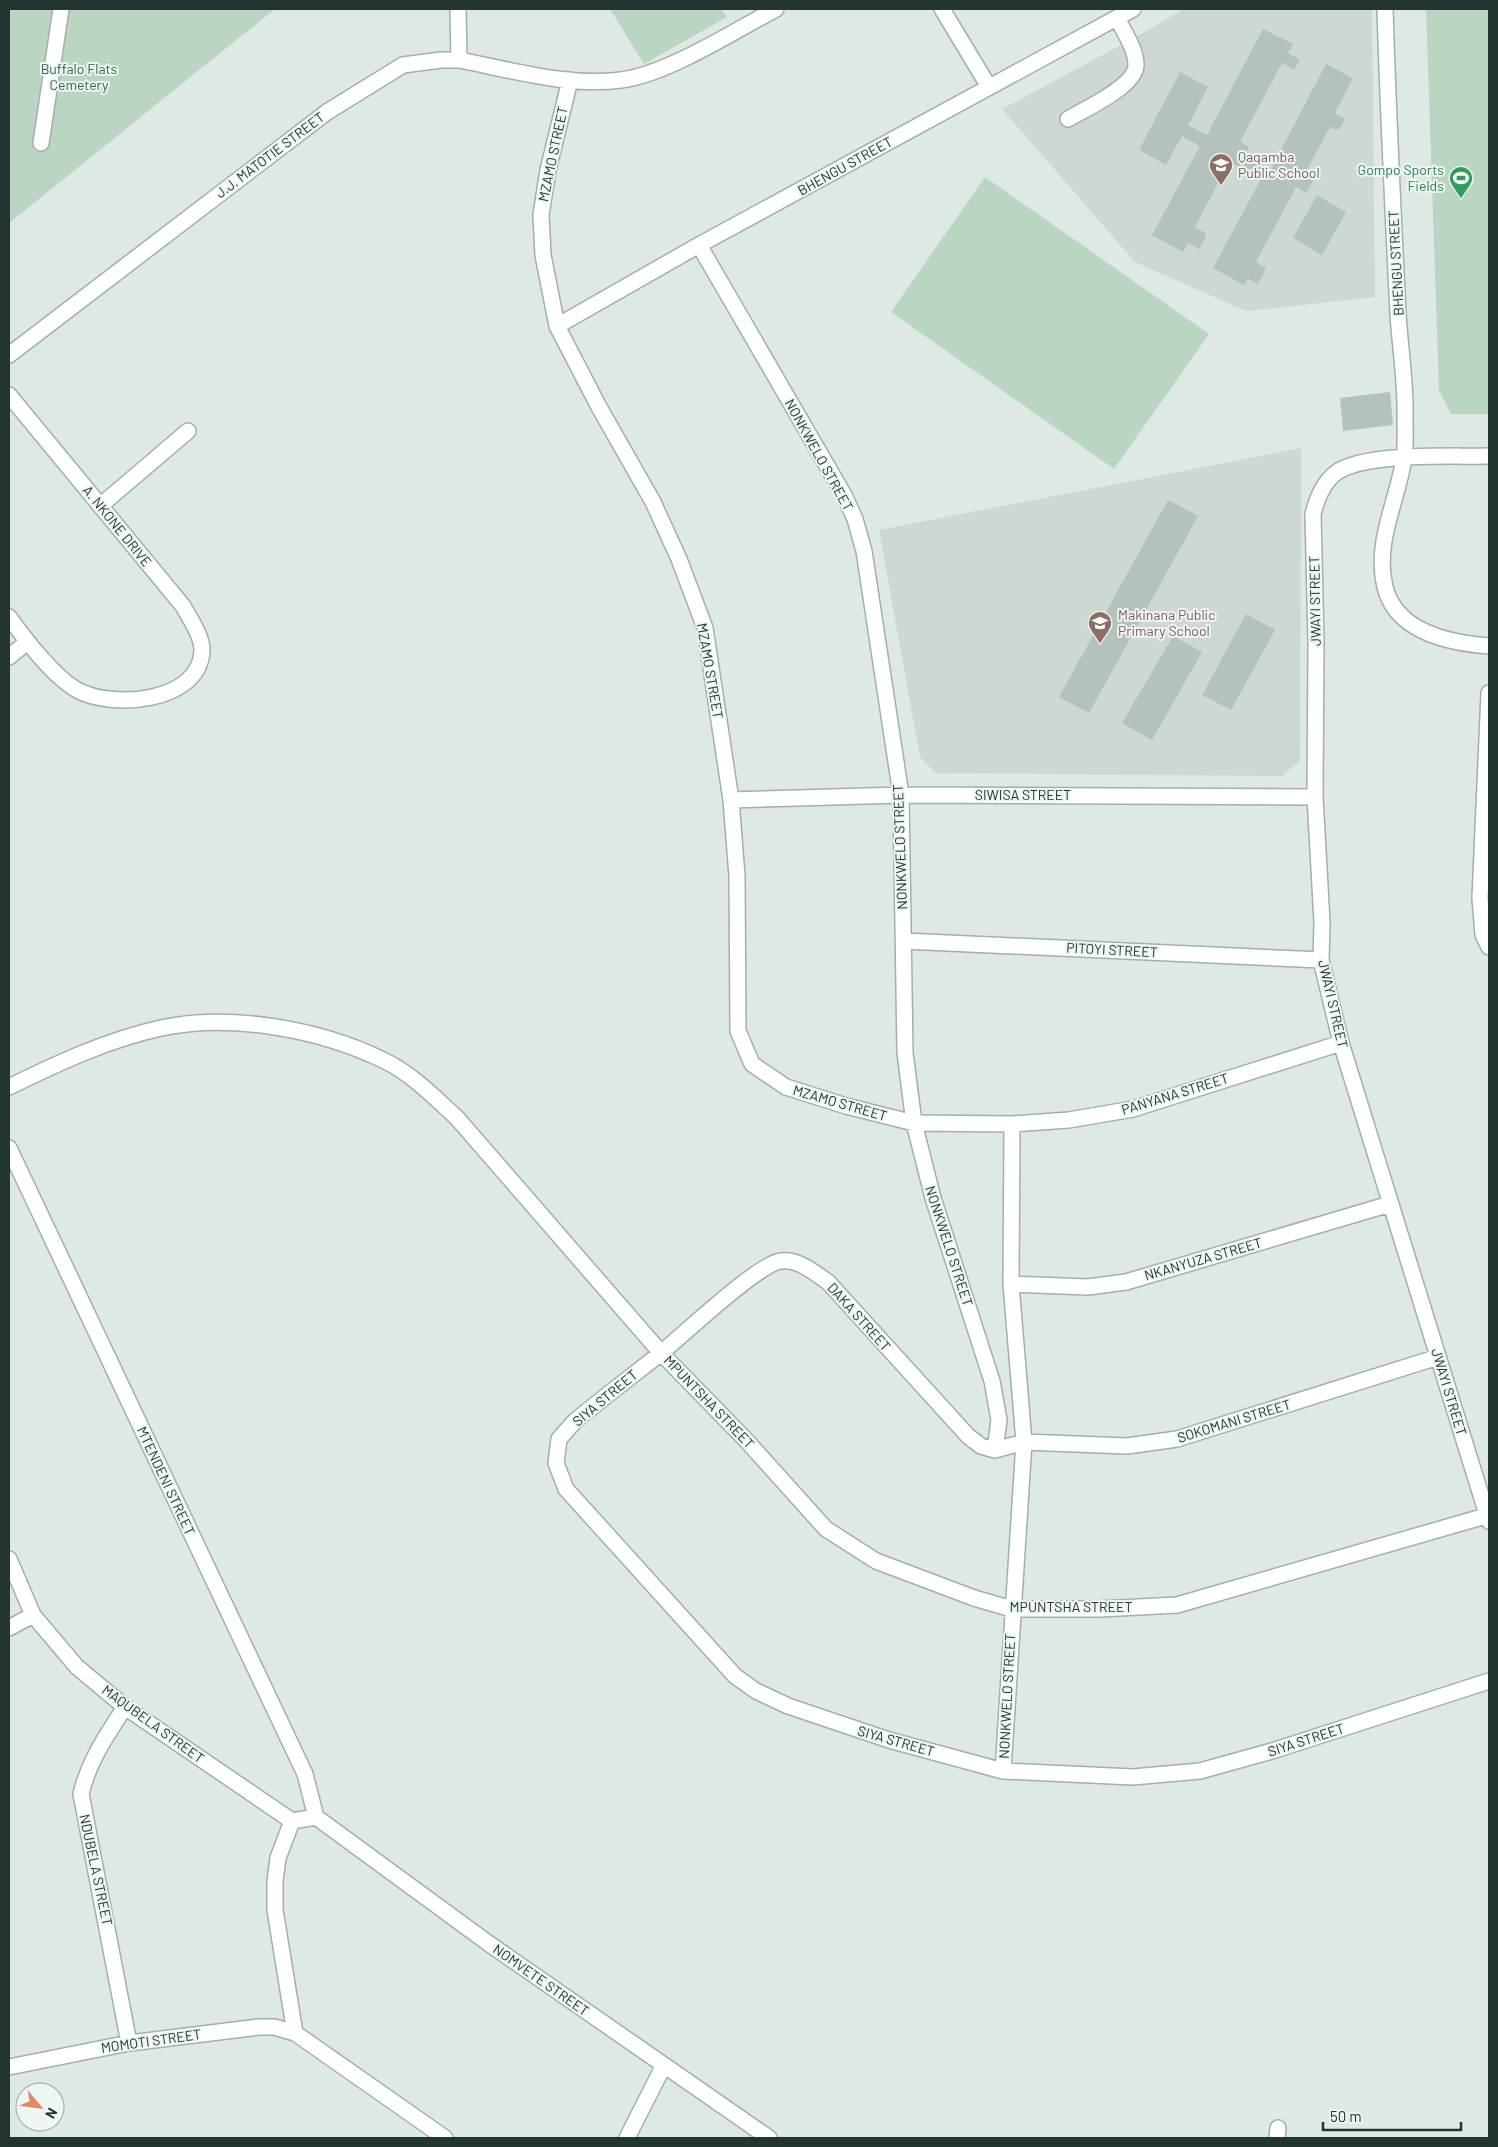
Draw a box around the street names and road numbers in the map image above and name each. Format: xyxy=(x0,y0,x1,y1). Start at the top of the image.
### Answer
street label: MZAMO STREET xyxy=(534,105,571,203)
street label: J.J. MATOTIE STREET xyxy=(212,108,328,201)
street label: BHENGU STREET xyxy=(794,133,895,199)
street label: BHENGU STREET xyxy=(1384,210,1407,316)
street label: NONKWELO STREET xyxy=(782,396,857,514)
street label: A. NKONE DRIVE xyxy=(79,482,155,570)
street label: JWAYI STREET xyxy=(1305,556,1324,646)
street label: MZAMO STREET xyxy=(694,622,727,720)
street label: NONKWELO STREET xyxy=(889,784,910,910)
street label: SIWISA STREET xyxy=(975,786,1071,803)
street label: PITOYI STREET xyxy=(1066,939,1158,960)
street label: JWAYI STREET xyxy=(1315,958,1352,1050)
street label: PANYANA STREET xyxy=(1119,1069,1231,1118)
street label: MZAMO STREET xyxy=(791,1081,889,1124)
street label: NONKWELO STREET xyxy=(922,1184,977,1308)
street label: NKANYUZA STREET xyxy=(1142,1234,1264,1283)
street label: DAKA STREET xyxy=(824,1279,895,1354)
street label: JWAYI STREET xyxy=(1428,1346,1471,1438)
street label: MPUNTSHA STREET xyxy=(661,1352,758,1452)
street label: SIYA STREET xyxy=(569,1366,641,1430)
street label: SOKOMANI STREET xyxy=(1175,1395,1293,1446)
street label: MTENDENI STREET xyxy=(134,1424,199,1538)
street label: MPUNTSHA STREET xyxy=(1010,1598,1132,1615)
street label: NONKWELO STREET xyxy=(995,1633,1018,1759)
street label: MAQUBELA STREET xyxy=(99,1681,208,1766)
street label: SIYA STREET xyxy=(1266,1719,1346,1760)
street label: SIYA STREET xyxy=(856,1721,937,1760)
street label: NDUBELA STREET xyxy=(76,1813,117,1927)
street label: NOMVETE STREET xyxy=(490,1940,593,2019)
street label: MOMOTI STREET xyxy=(100,2025,202,2056)

